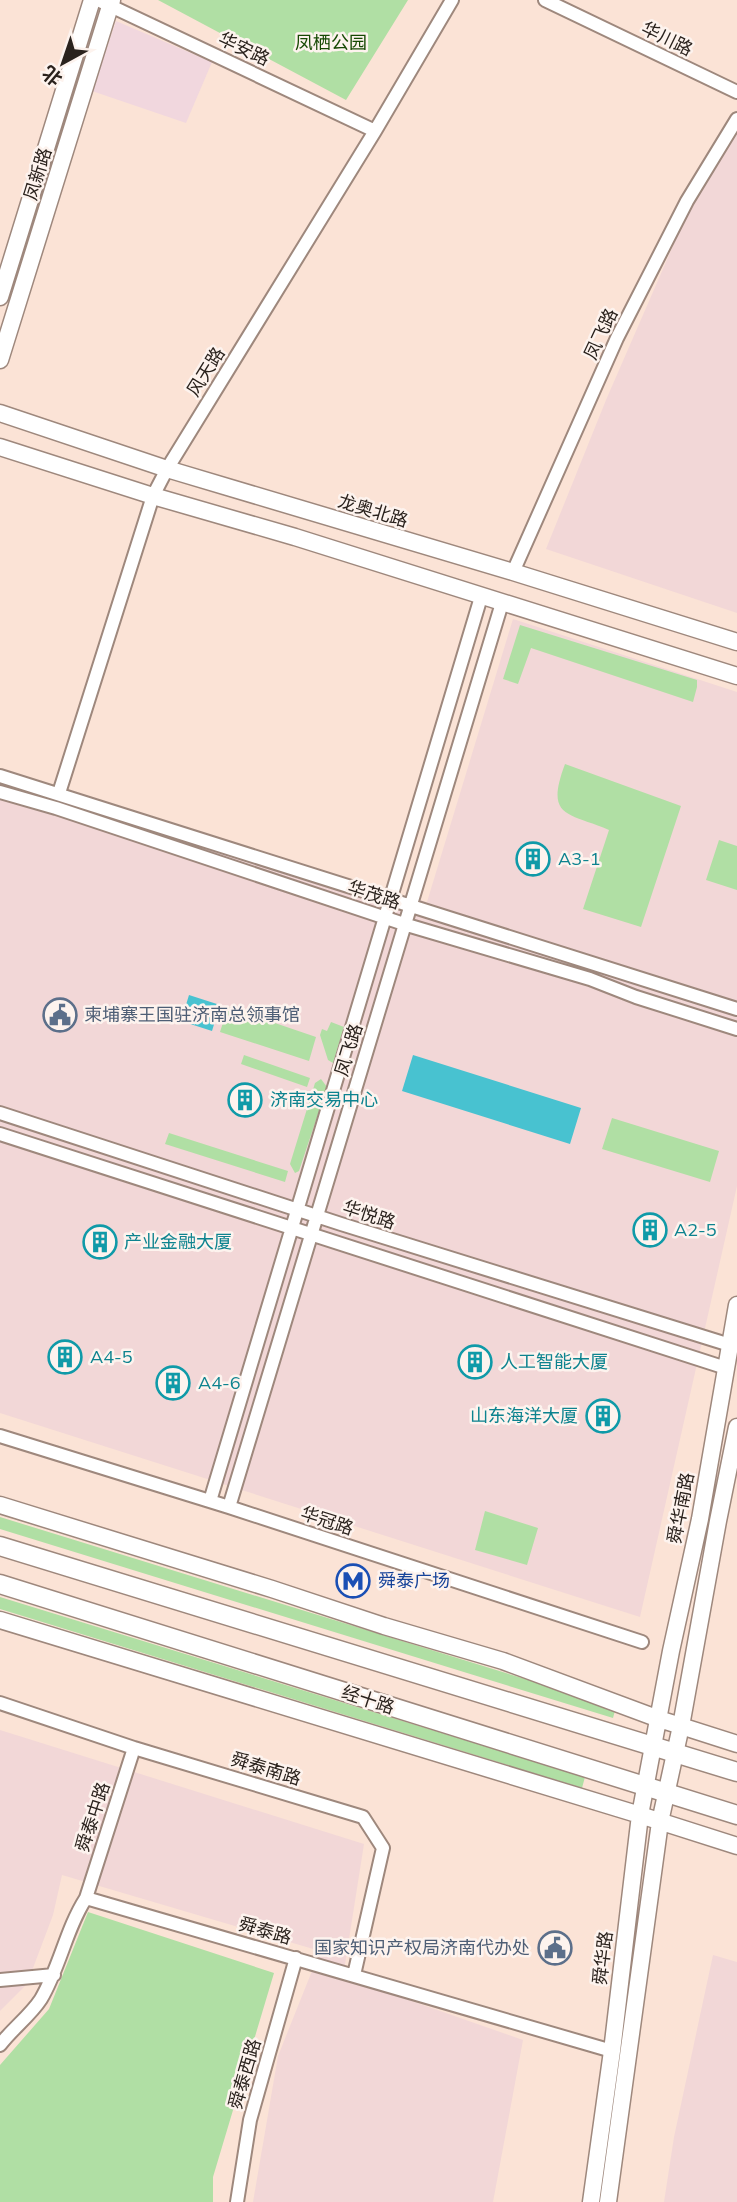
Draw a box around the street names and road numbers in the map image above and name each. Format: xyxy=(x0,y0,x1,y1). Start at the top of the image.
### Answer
street label: 华川路 xyxy=(638,16,697,61)
street label: 华安路 xyxy=(215,27,274,70)
street label: 凤新路 xyxy=(19,145,56,203)
street label: 凤飞路 xyxy=(579,304,622,363)
street label: 风天路 xyxy=(182,343,230,401)
street label: 龙奥北路 xyxy=(335,489,411,532)
street label: 华茂路 xyxy=(345,875,403,914)
street label: 凤飞路 xyxy=(330,1021,367,1079)
street label: 华悦路 xyxy=(340,1195,398,1234)
street label: 舜华南路 xyxy=(662,1470,699,1545)
street label: 华冠路 xyxy=(298,1501,356,1540)
street label: 经十路 xyxy=(339,1680,397,1719)
street label: 舜泰南路 xyxy=(228,1747,304,1790)
street label: 舜泰中路 xyxy=(70,1779,115,1855)
street label: 舜泰路 xyxy=(236,1912,294,1949)
street label: 舜华路 xyxy=(588,1930,617,1986)
street label: 舜泰西路 xyxy=(224,2036,265,2112)

